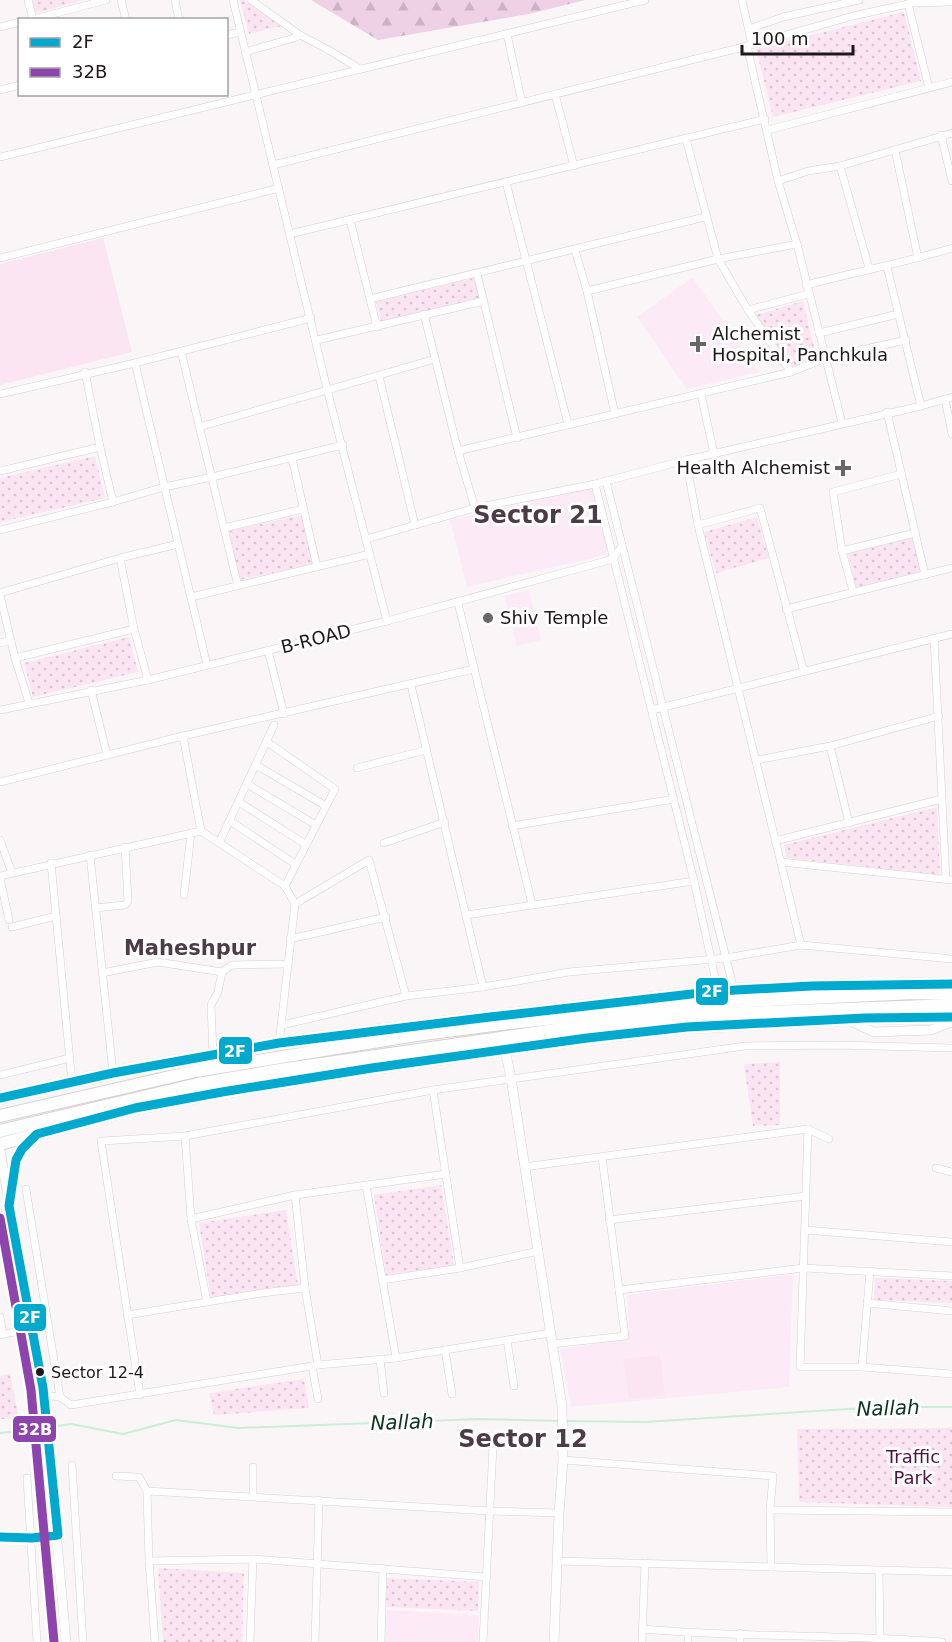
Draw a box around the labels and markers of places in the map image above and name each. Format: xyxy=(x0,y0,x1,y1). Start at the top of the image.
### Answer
place label: Alchemist Hospital, Panchkula xyxy=(712,323,888,365)
marker: Alchemist Hospital, Panchkula xyxy=(689,335,707,353)
place label: Health Alchemist xyxy=(677,457,830,478)
marker: Health Alchemist xyxy=(834,459,852,477)
place label: Shiv Temple xyxy=(500,607,608,628)
marker: Shiv Temple xyxy=(481,611,495,625)
place label: Sector 12-4 xyxy=(51,1363,144,1382)
marker: Sector 12-4 xyxy=(34,1366,46,1378)

